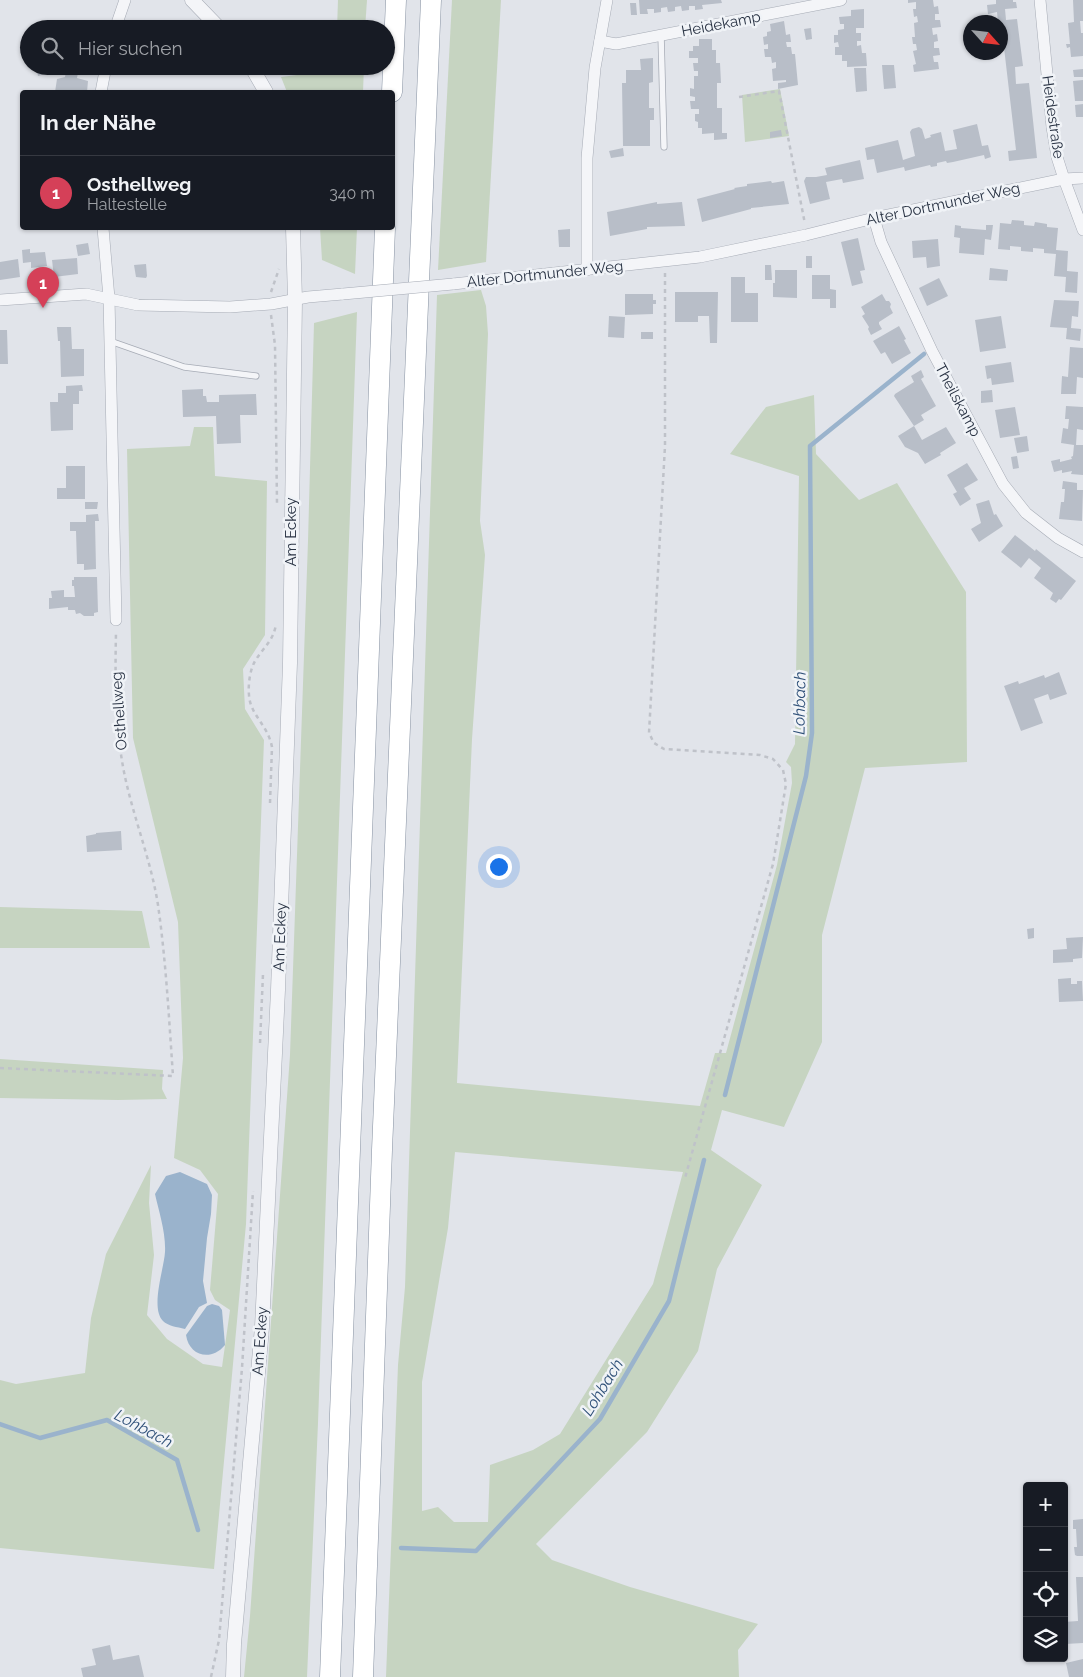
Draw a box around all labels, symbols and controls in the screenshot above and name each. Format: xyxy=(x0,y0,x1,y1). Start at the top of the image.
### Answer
street label: Heidekamp xyxy=(680,8,762,40)
north arrow xyxy=(963,15,1008,60)
search box xyxy=(20,20,395,75)
icon: search xyxy=(38,34,66,62)
text: Hier suchen xyxy=(78,37,183,59)
street label: Heidestraße xyxy=(1038,74,1068,160)
text: In der Nähe xyxy=(40,110,156,135)
text: Osthellweg xyxy=(87,173,191,195)
street label: Alter Dortmunder Weg xyxy=(864,179,1022,229)
text: 1 xyxy=(52,184,60,203)
text: 340 m xyxy=(329,184,375,203)
text: Haltestelle xyxy=(87,195,167,214)
street label: Alter Dortmunder Weg xyxy=(466,257,624,291)
pin: 1 xyxy=(27,267,59,308)
street label: Theilskamp xyxy=(931,360,985,440)
street label: Am Eckey xyxy=(282,497,300,567)
street label: Osthellweg xyxy=(107,671,131,751)
water label: Lohbach xyxy=(789,671,810,735)
your location xyxy=(486,854,512,880)
street label: Am Eckey xyxy=(270,902,290,972)
street label: Am Eckey xyxy=(249,1306,271,1376)
water label: Lohbach xyxy=(578,1355,627,1419)
water label: Lohbach xyxy=(111,1405,176,1452)
map controls xyxy=(1023,1482,1068,1662)
button: + xyxy=(1023,1482,1068,1527)
button: − xyxy=(1023,1527,1068,1572)
button: locate xyxy=(1023,1572,1068,1617)
button: layers xyxy=(1023,1617,1068,1662)

